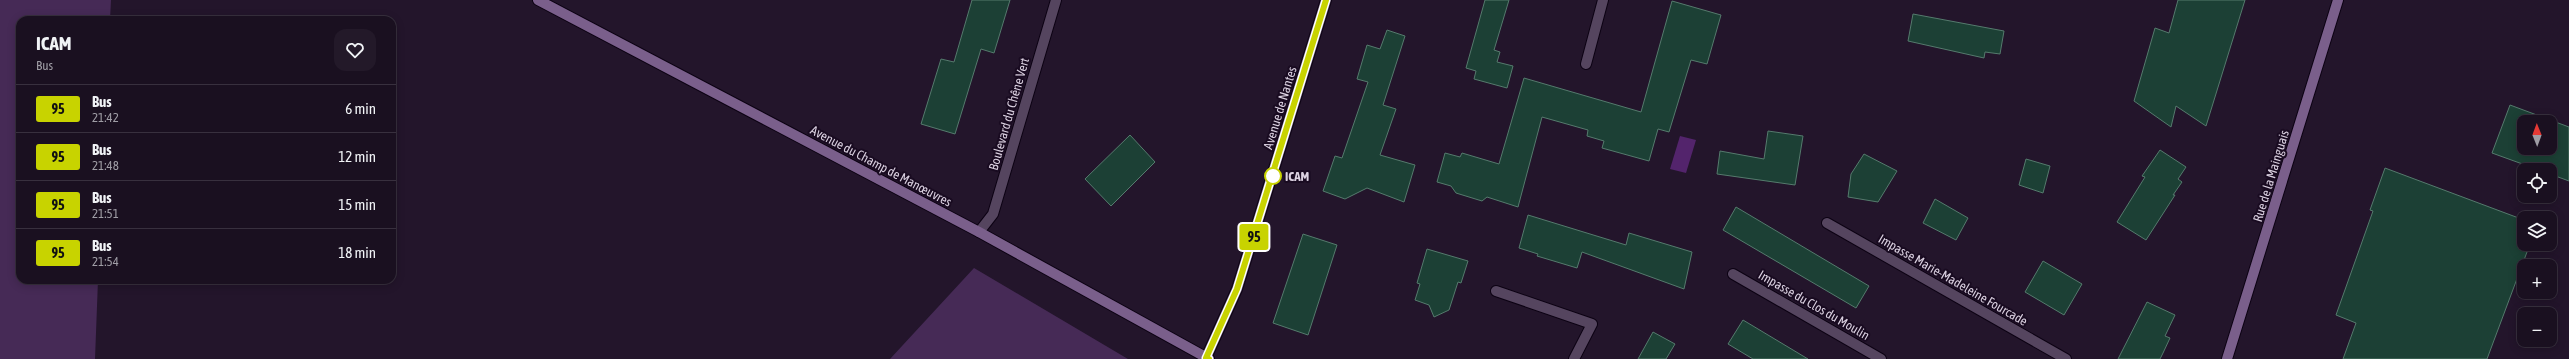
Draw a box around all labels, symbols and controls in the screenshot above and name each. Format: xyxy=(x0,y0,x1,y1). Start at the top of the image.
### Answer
button: heart xyxy=(334,29,376,71)
text: ICAM xyxy=(36,32,71,54)
street label: Boulevard du Chêne Vert xyxy=(986,56,1032,172)
text: Bus xyxy=(36,58,53,73)
street label: Avenue de Nantes xyxy=(1260,64,1300,151)
text: Bus xyxy=(92,93,112,110)
text: 6 min xyxy=(345,100,376,117)
text: 95 xyxy=(51,101,65,117)
text: 21:42 xyxy=(92,110,119,125)
north arrow xyxy=(2517,115,2557,155)
map controls xyxy=(2517,115,2557,347)
street label: Avenue du Champ de Manœuvres xyxy=(808,122,955,210)
street label: Rue de la Mainguais xyxy=(2250,128,2292,224)
text: Bus xyxy=(92,141,112,158)
text: 12 min xyxy=(338,148,376,165)
text: 95 xyxy=(51,149,65,165)
text: 21:48 xyxy=(92,158,119,173)
button: locate xyxy=(2517,163,2557,203)
marker: ICAM xyxy=(1264,167,1282,185)
place label: ICAM xyxy=(1285,169,1310,184)
text: Bus xyxy=(92,189,112,206)
text: 15 min xyxy=(338,196,376,213)
text: 95 xyxy=(51,197,65,213)
text: 21:51 xyxy=(92,206,119,221)
button: layers xyxy=(2517,211,2557,251)
line badge: 95 xyxy=(1236,224,1272,250)
text: 95 xyxy=(1247,229,1261,245)
street label: Impasse Marie-Madeleine Fourcade xyxy=(1876,231,2030,329)
text: Bus xyxy=(92,237,112,254)
text: 18 min xyxy=(338,244,376,261)
text: 95 xyxy=(51,245,65,261)
text: 21:54 xyxy=(92,254,119,269)
button: + xyxy=(2517,259,2557,299)
street label: Impasse du Clos du Moulin xyxy=(1756,267,1872,343)
button: − xyxy=(2517,307,2557,347)

